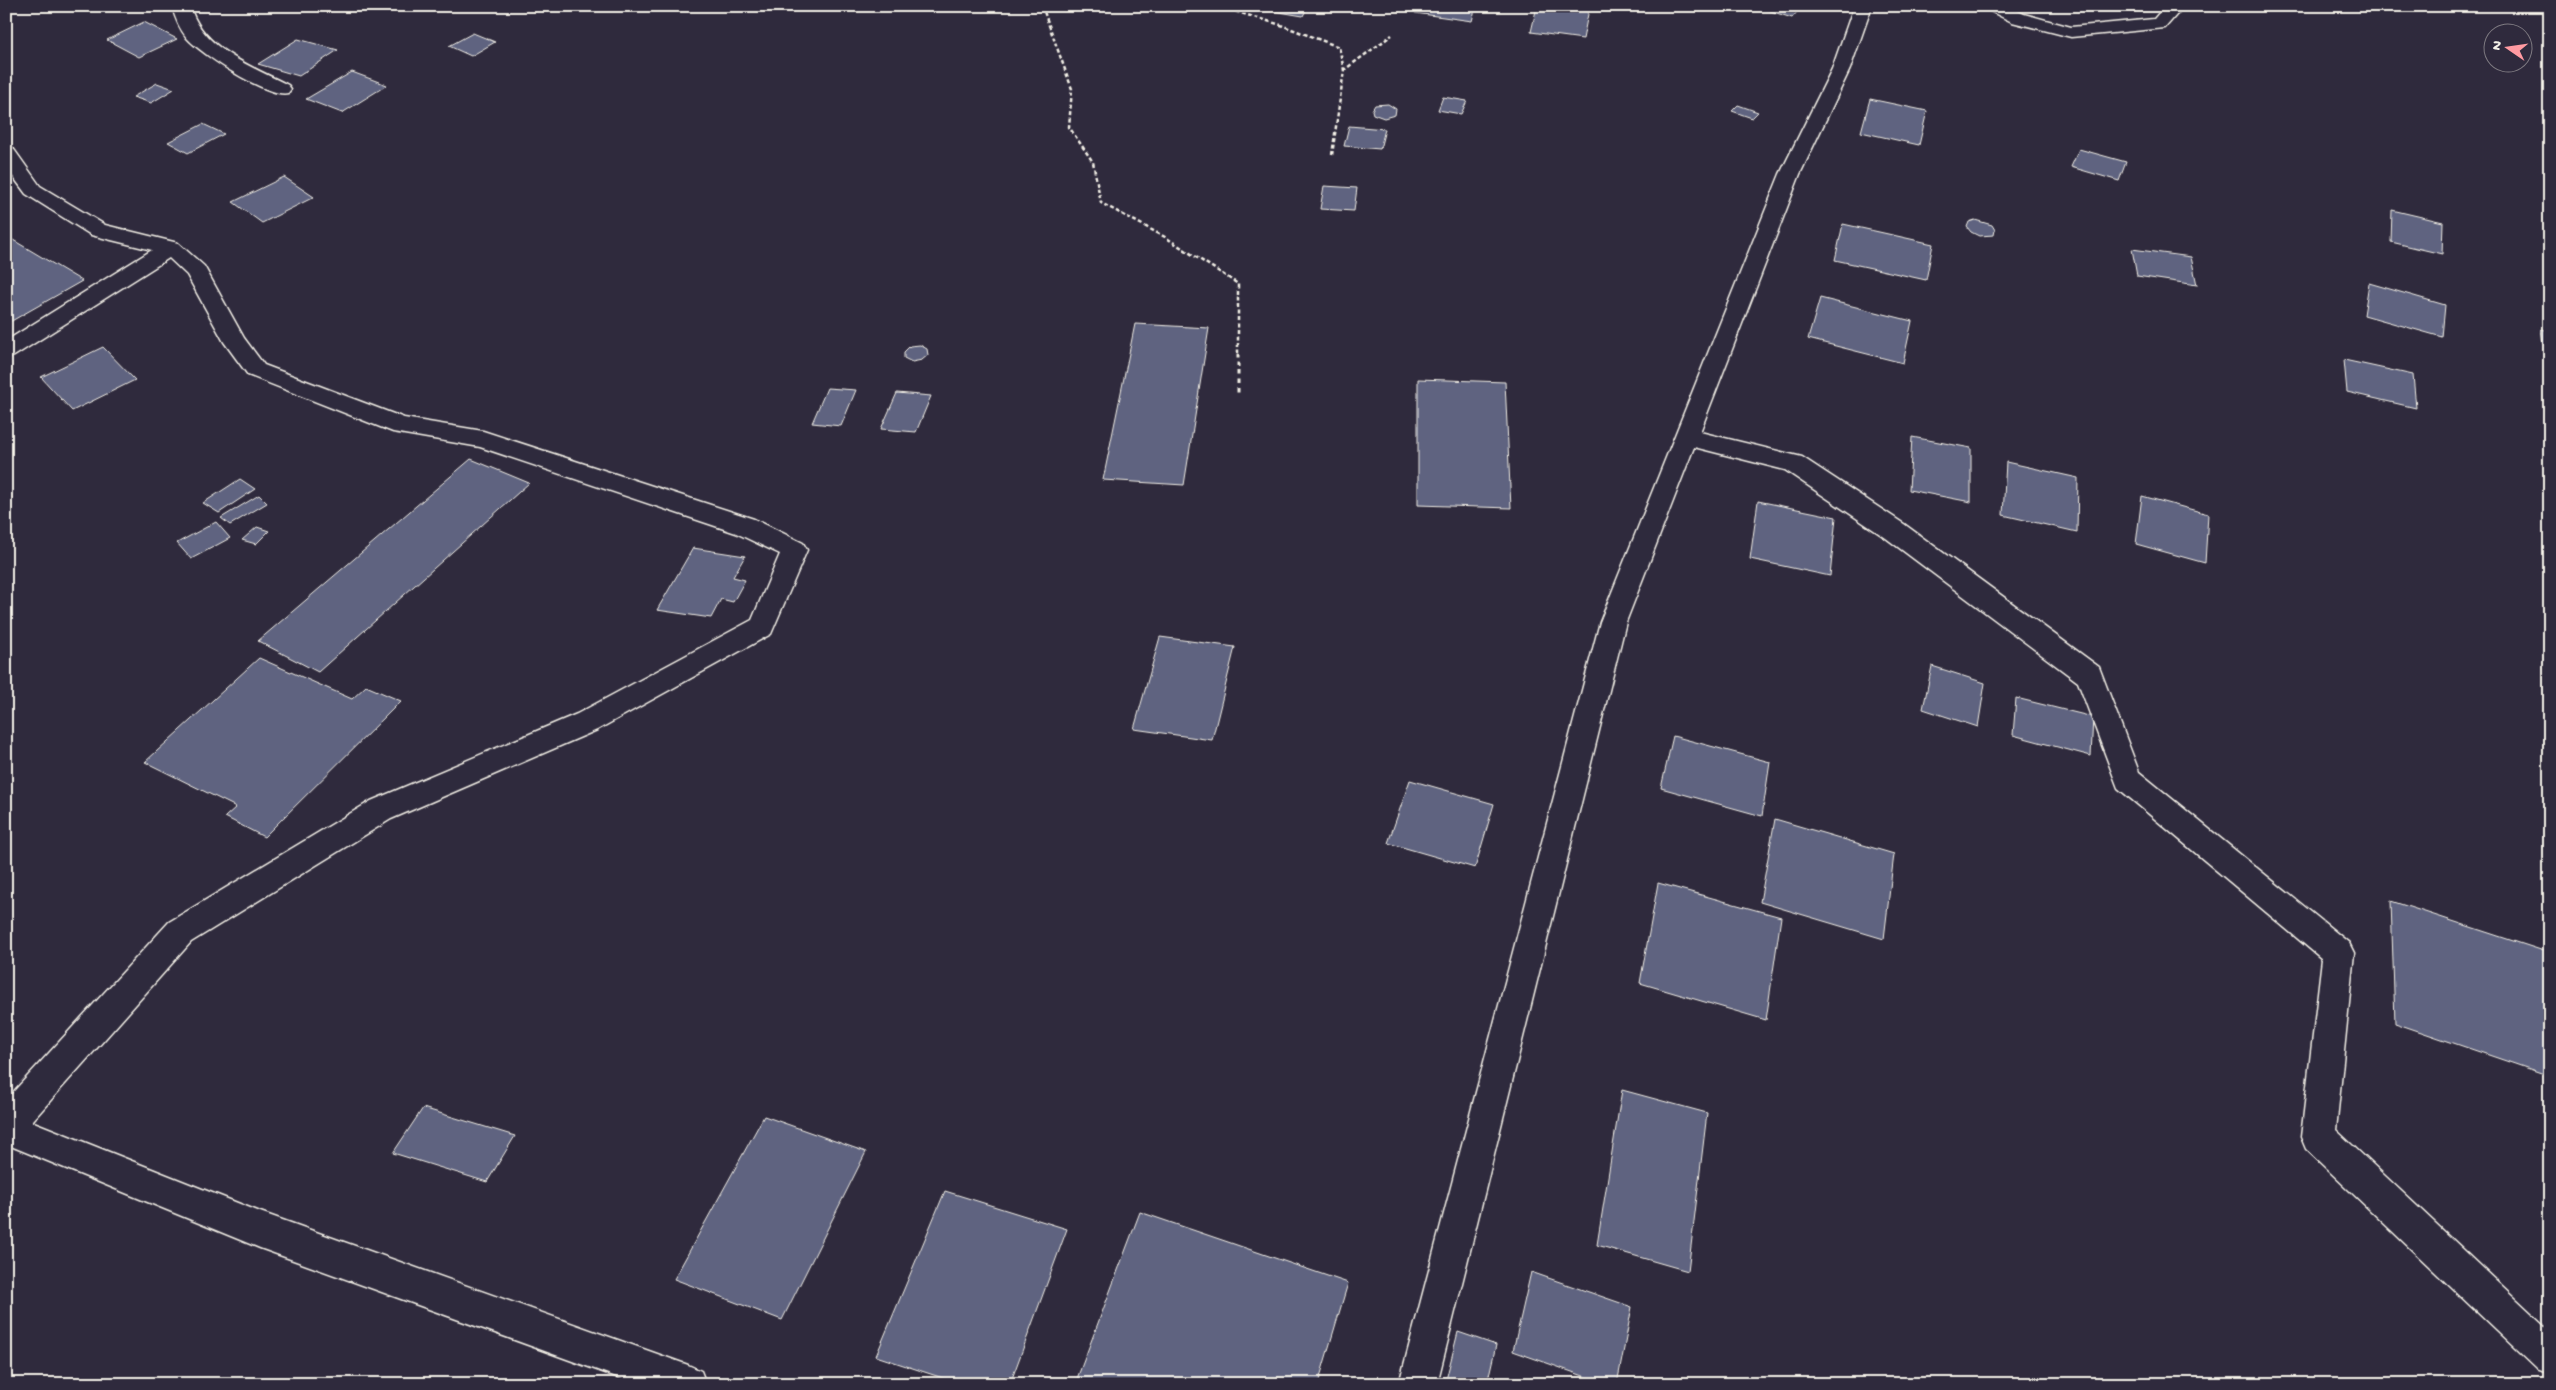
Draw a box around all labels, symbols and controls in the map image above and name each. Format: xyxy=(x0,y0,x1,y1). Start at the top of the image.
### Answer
north arrow xyxy=(2484,22,2534,72)
text: N xyxy=(2488,39,2507,52)

